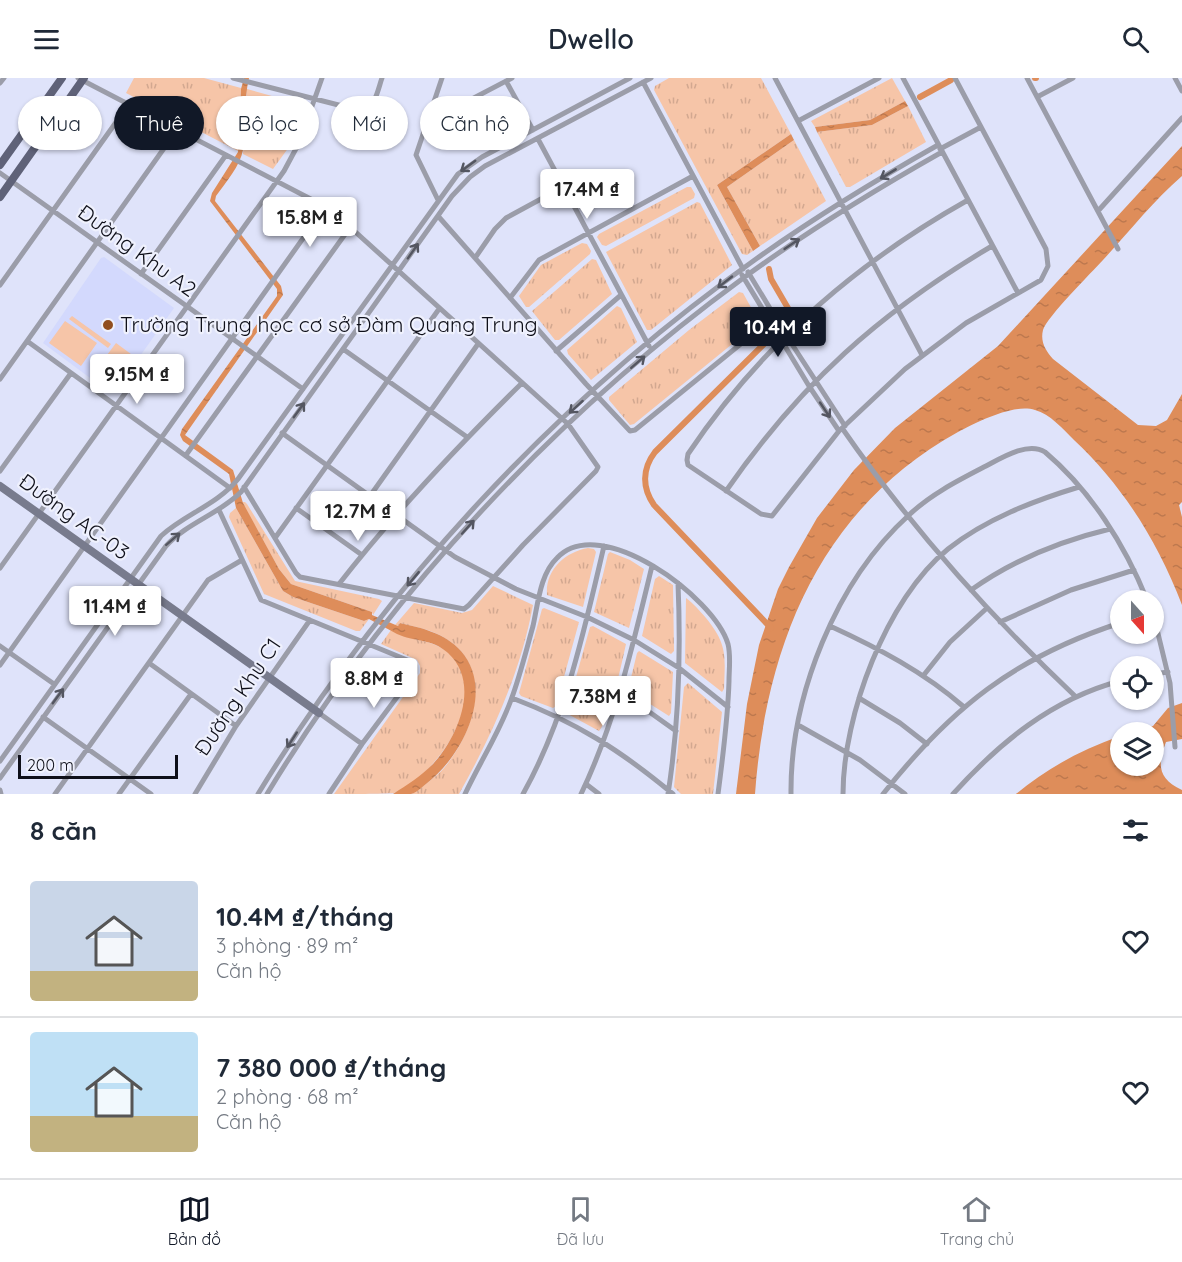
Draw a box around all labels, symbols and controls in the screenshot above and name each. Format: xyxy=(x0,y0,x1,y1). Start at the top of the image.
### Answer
text: Dwello xyxy=(548,22,634,56)
icon: menu xyxy=(30,23,63,56)
icon: search xyxy=(1119,23,1152,56)
chip: Mua xyxy=(18,96,102,150)
chip: Thuê xyxy=(114,96,204,150)
chip: Bộ lọc xyxy=(216,96,319,150)
chip: Mới xyxy=(331,96,408,150)
chip: Căn hộ xyxy=(420,96,530,150)
one-way arrow xyxy=(461,160,477,173)
pin: 17.4M ₫ xyxy=(532,169,642,220)
one-way arrow xyxy=(880,169,897,181)
text: 17.4M ₫ xyxy=(554,176,620,201)
pin: 15.8M ₫ xyxy=(255,197,365,248)
street label: Đường Khu A2 xyxy=(73,199,202,302)
text: 15.8M ₫ xyxy=(277,204,343,229)
one-way arrow xyxy=(783,237,800,249)
one-way arrow xyxy=(407,244,419,260)
one-way arrow xyxy=(718,276,734,288)
pin: 10.4M ₫ xyxy=(723,307,833,358)
place label: Trường Trung học cơ sở Đàm Quang Trung xyxy=(120,311,538,337)
text: 10.4M ₫ xyxy=(744,314,812,339)
marker: Trường Trung học cơ sở Đàm Quang Trung xyxy=(101,318,115,332)
pin: 9.15M ₫ xyxy=(82,354,192,405)
one-way arrow xyxy=(630,355,645,369)
text: 9.15M ₫ xyxy=(104,361,170,386)
one-way arrow xyxy=(569,400,584,414)
one-way arrow xyxy=(293,402,305,418)
one-way arrow xyxy=(819,402,832,419)
street label: Đường AC-03 xyxy=(15,468,135,565)
pin: 12.7M ₫ xyxy=(303,491,413,542)
text: 12.7M ₫ xyxy=(324,498,392,523)
one-way arrow xyxy=(461,520,475,535)
one-way arrow xyxy=(165,532,180,546)
one-way arrow xyxy=(406,571,419,587)
pin: 11.4M ₫ xyxy=(60,586,170,637)
north arrow xyxy=(1110,590,1164,644)
map controls xyxy=(1110,590,1164,776)
text: 11.4M ₫ xyxy=(83,593,147,618)
street label: Đường Khu C1 xyxy=(188,633,286,760)
button: locate xyxy=(1110,656,1164,710)
pin: 8.8M ₫ xyxy=(325,658,423,709)
text: 8.8M ₫ xyxy=(345,665,403,690)
pin: 7.38M ₫ xyxy=(548,676,658,727)
text: 7.38M ₫ xyxy=(569,683,637,708)
one-way arrow xyxy=(52,689,64,705)
button: layers xyxy=(1110,722,1164,776)
one-way arrow xyxy=(285,731,297,748)
scale bar xyxy=(18,752,178,780)
text: 200 m xyxy=(27,755,74,775)
text: 8 căn xyxy=(30,814,97,847)
icon: filters xyxy=(1119,814,1152,847)
text: 10.4M ₫/tháng xyxy=(216,900,394,933)
icon: home xyxy=(78,905,150,977)
icon: heart xyxy=(1119,925,1152,958)
text: 3 phòng · 89 m² xyxy=(216,933,358,958)
text: Căn hộ xyxy=(216,958,282,983)
text: 7 380 000 ₫/tháng xyxy=(216,1051,446,1084)
icon: home xyxy=(78,1056,150,1128)
icon: heart xyxy=(1119,1076,1152,1109)
text: 2 phòng · 68 m² xyxy=(216,1084,359,1109)
text: Căn hộ xyxy=(216,1109,282,1134)
tab: Bản đồ xyxy=(168,1193,221,1249)
tab: Đã lưu xyxy=(557,1193,604,1249)
tab: Trang chủ xyxy=(940,1193,1014,1249)

